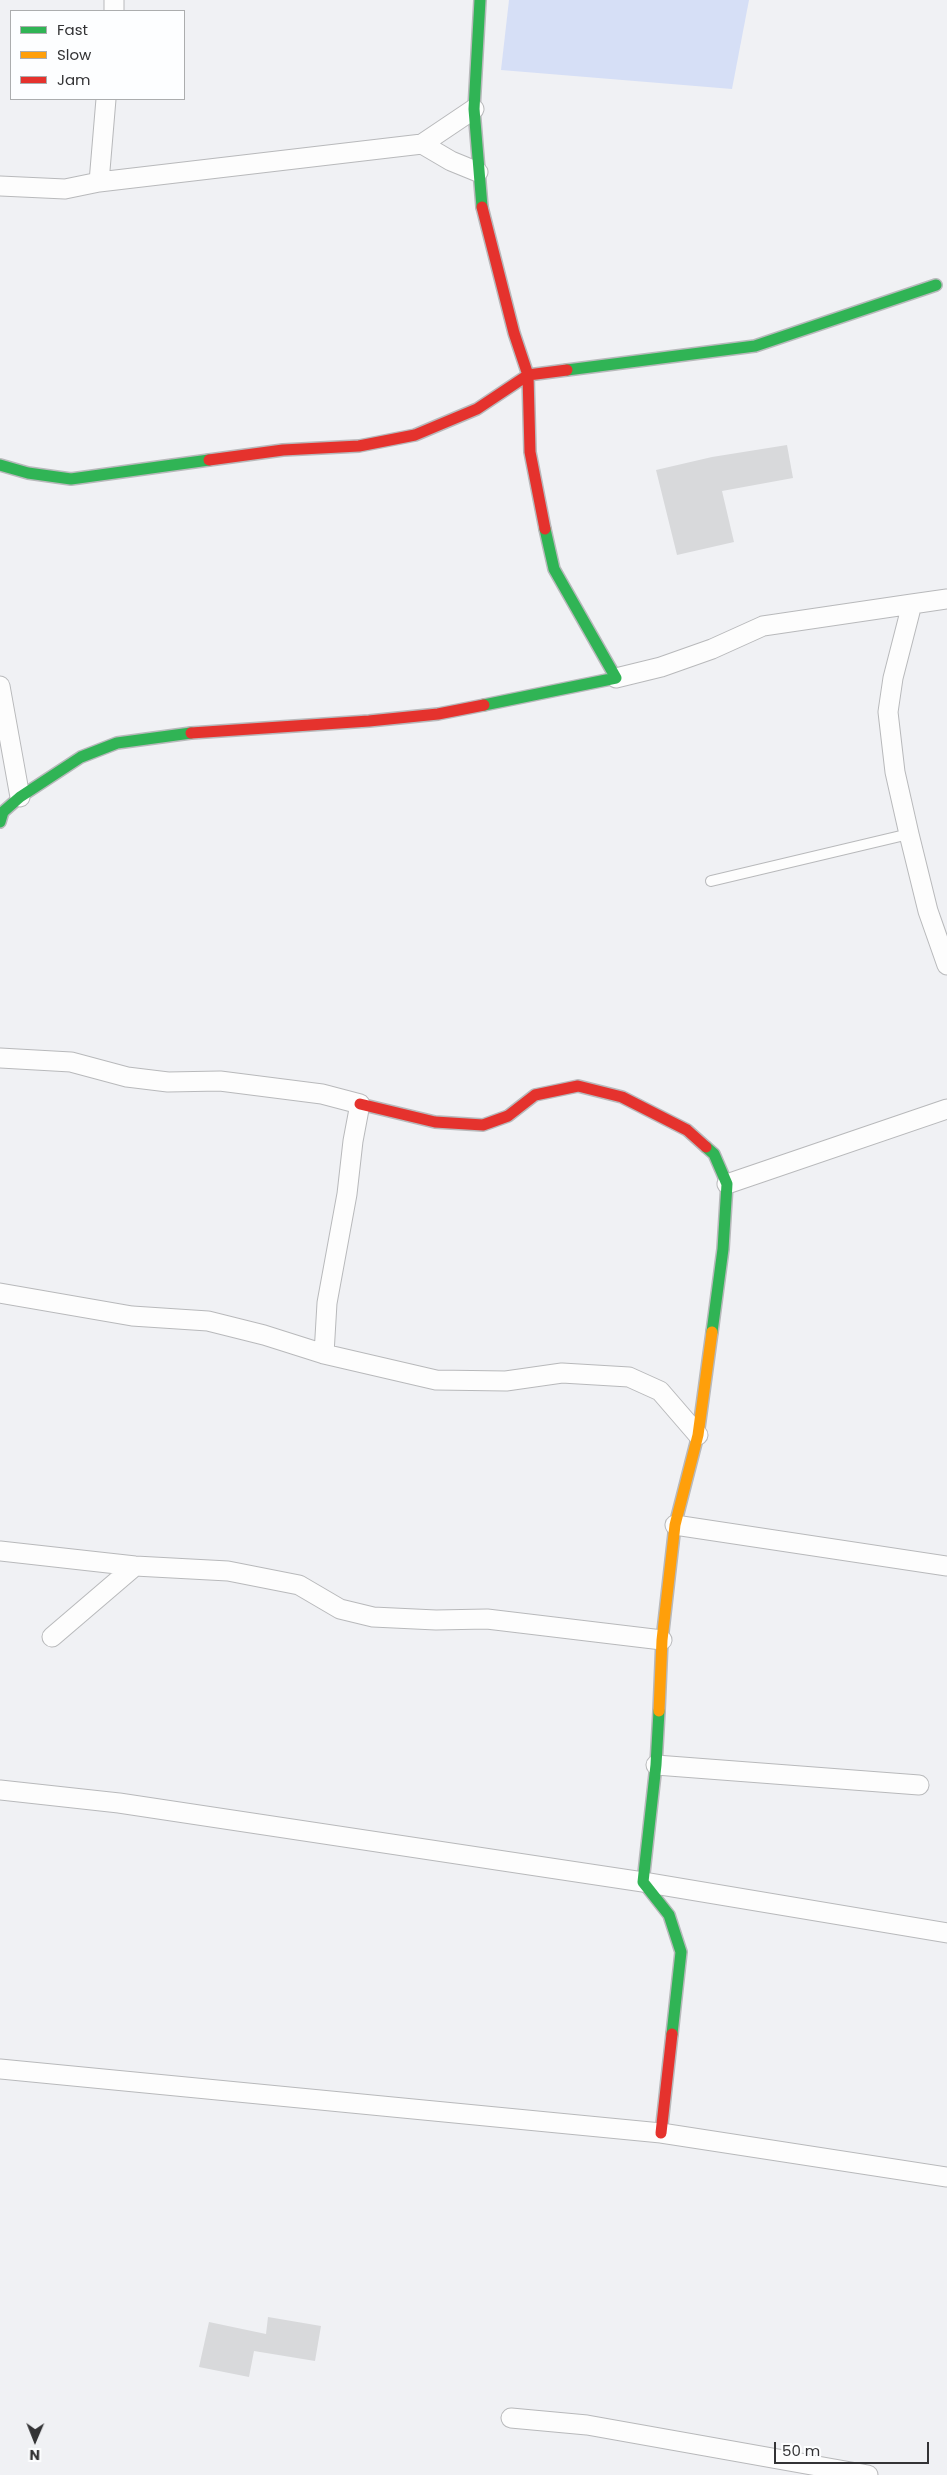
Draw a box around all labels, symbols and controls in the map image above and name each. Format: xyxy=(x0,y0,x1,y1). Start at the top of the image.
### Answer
legend xyxy=(10,10,185,100)
text: Fast xyxy=(57,19,88,40)
text: Slow xyxy=(57,44,91,65)
text: Jam xyxy=(57,69,91,90)
north arrow xyxy=(10,2415,60,2465)
scale bar xyxy=(777,2432,932,2464)
text: 50 m xyxy=(782,2440,820,2461)
text: N xyxy=(29,2445,40,2465)

